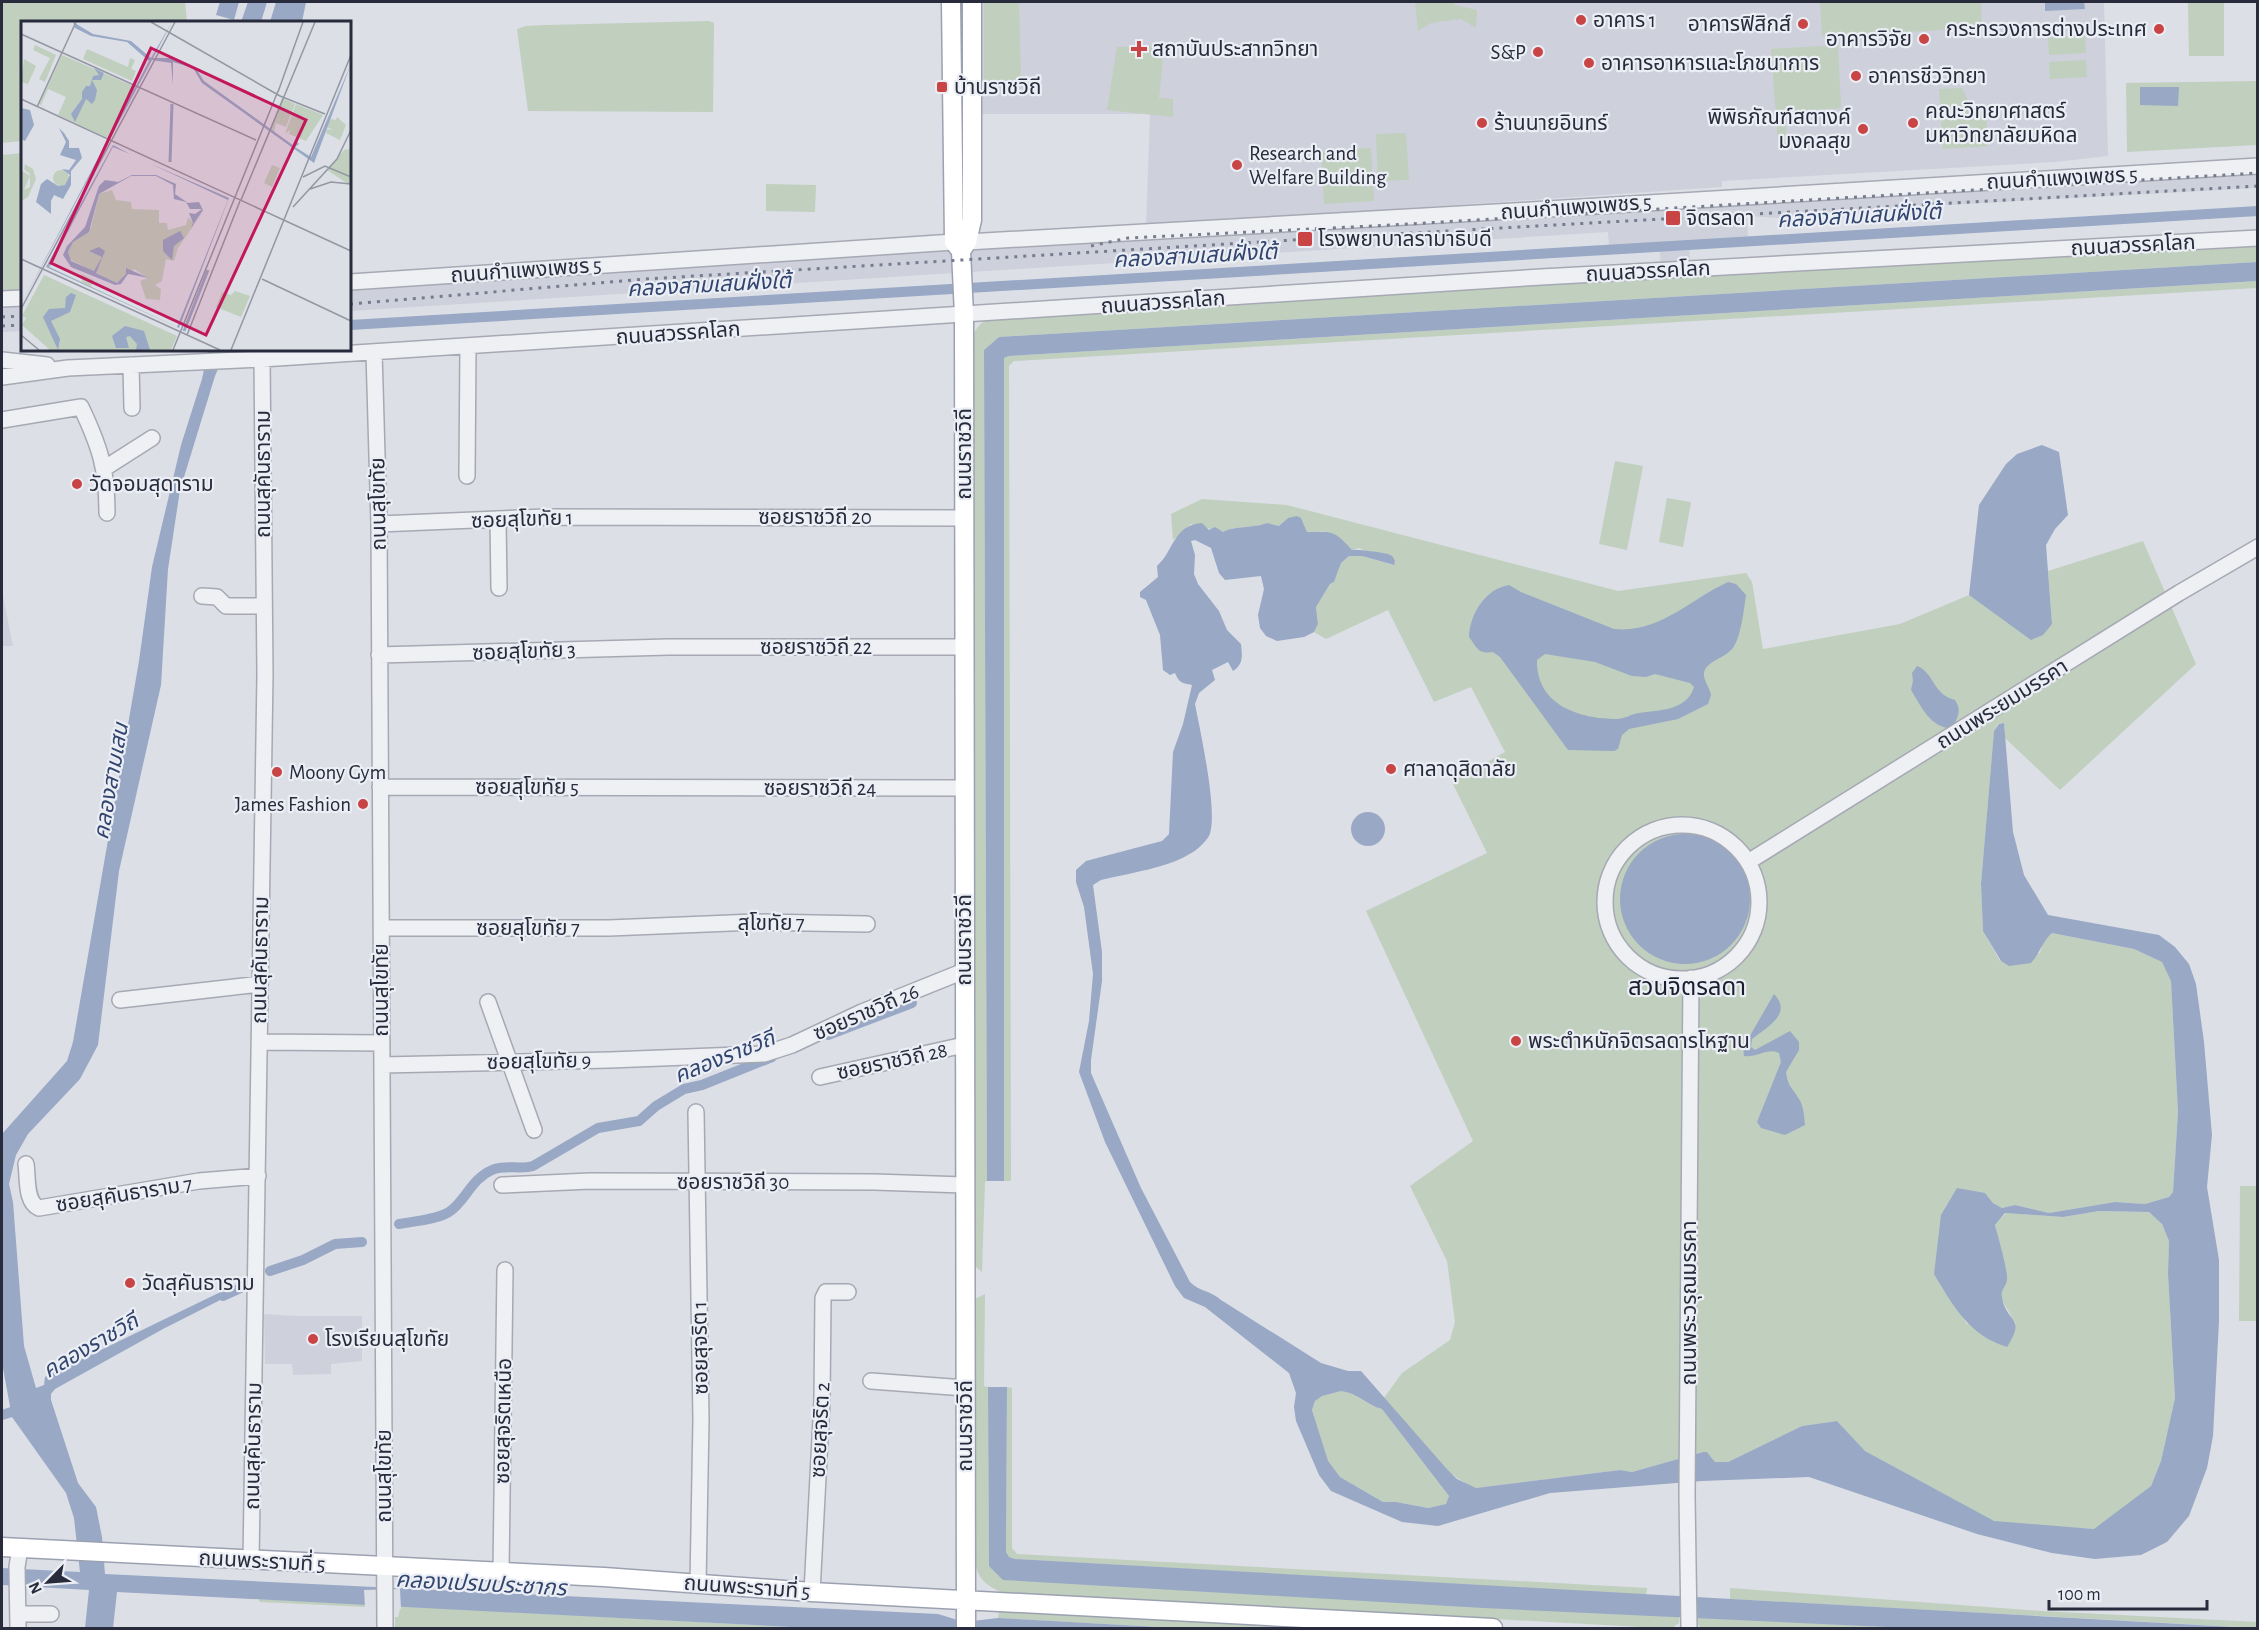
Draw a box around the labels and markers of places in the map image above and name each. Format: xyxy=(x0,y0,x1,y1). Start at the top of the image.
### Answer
place label: อาคาร 1 xyxy=(1593,10,1656,31)
marker: อาคาร 1 xyxy=(1574,13,1588,27)
place label: อาคารฟิสิกส์ xyxy=(1688,14,1791,35)
marker: อาคารฟิสิกส์ xyxy=(1796,17,1810,31)
place label: กระทรวงการต่างประเทศ xyxy=(1946,17,2147,40)
marker: กระทรวงการต่างประเทศ xyxy=(2152,22,2166,36)
place label: อาคารวิจัย xyxy=(1826,29,1912,50)
marker: อาคารวิจัย xyxy=(1917,32,1931,46)
place label: สถาบันประสาทวิทยา xyxy=(1152,39,1318,60)
marker: สถาบันประสาทวิทยา xyxy=(1130,40,1148,58)
place label: S&P xyxy=(1491,42,1526,63)
marker: S&P xyxy=(1531,45,1545,59)
place label: อาคารอาหารและโภชนาการ xyxy=(1601,52,1819,74)
marker: อาคารอาหารและโภชนาการ xyxy=(1582,56,1596,70)
place label: อาคารชีววิทยา xyxy=(1868,65,1986,87)
marker: อาคารชีววิทยา xyxy=(1849,69,1863,83)
place label: บ้านราชวิถี xyxy=(954,75,1041,98)
marker: บ้านราชวิถี xyxy=(935,80,949,94)
place label: คณะวิทยาศาสตร์ มหาวิทยาลัยมหิดล xyxy=(1925,101,2077,146)
place label: พิพิธภัณฑ์สตางค์ มงคลสุข xyxy=(1707,107,1851,154)
place label: ร้านนายอินทร์ xyxy=(1494,111,1609,134)
marker: ร้านนายอินทร์ xyxy=(1475,116,1489,130)
marker: คณะวิทยาศาสตร์ มหาวิทยาลัยมหิดล xyxy=(1906,116,1920,130)
marker: พิพิธภัณฑ์สตางค์ มงคลสุข xyxy=(1856,122,1870,136)
place label: Research and Welfare Building xyxy=(1249,143,1387,188)
marker: Research and Welfare Building xyxy=(1230,158,1244,172)
place label: จิตรลดา xyxy=(1686,208,1754,229)
marker: จิตรลดา xyxy=(1664,209,1682,227)
place label: โรงพยาบาลรามาธิบดี xyxy=(1318,228,1492,250)
marker: โรงพยาบาลรามาธิบดี xyxy=(1296,230,1314,248)
place label: วัดจอมสุดาราม xyxy=(89,474,214,497)
marker: วัดจอมสุดาราม xyxy=(70,477,84,491)
place label: ศาลาดุสิดาลัย xyxy=(1403,759,1516,782)
place label: Moony Gym xyxy=(289,762,386,783)
marker: ศาลาดุสิดาลัย xyxy=(1384,762,1398,776)
marker: Moony Gym xyxy=(270,765,284,779)
place label: James Fashion xyxy=(235,794,351,815)
marker: James Fashion xyxy=(356,797,370,811)
place label: พระตำหนักจิตรลดารโหฐาน xyxy=(1528,1030,1750,1052)
marker: พระตำหนักจิตรลดารโหฐาน xyxy=(1509,1034,1523,1048)
place label: วัดสุคันธาราม xyxy=(142,1273,255,1296)
marker: วัดสุคันธาราม xyxy=(123,1276,137,1290)
place label: โรงเรียนสุโขทัย xyxy=(325,1328,449,1352)
marker: โรงเรียนสุโขทัย xyxy=(306,1332,320,1346)

